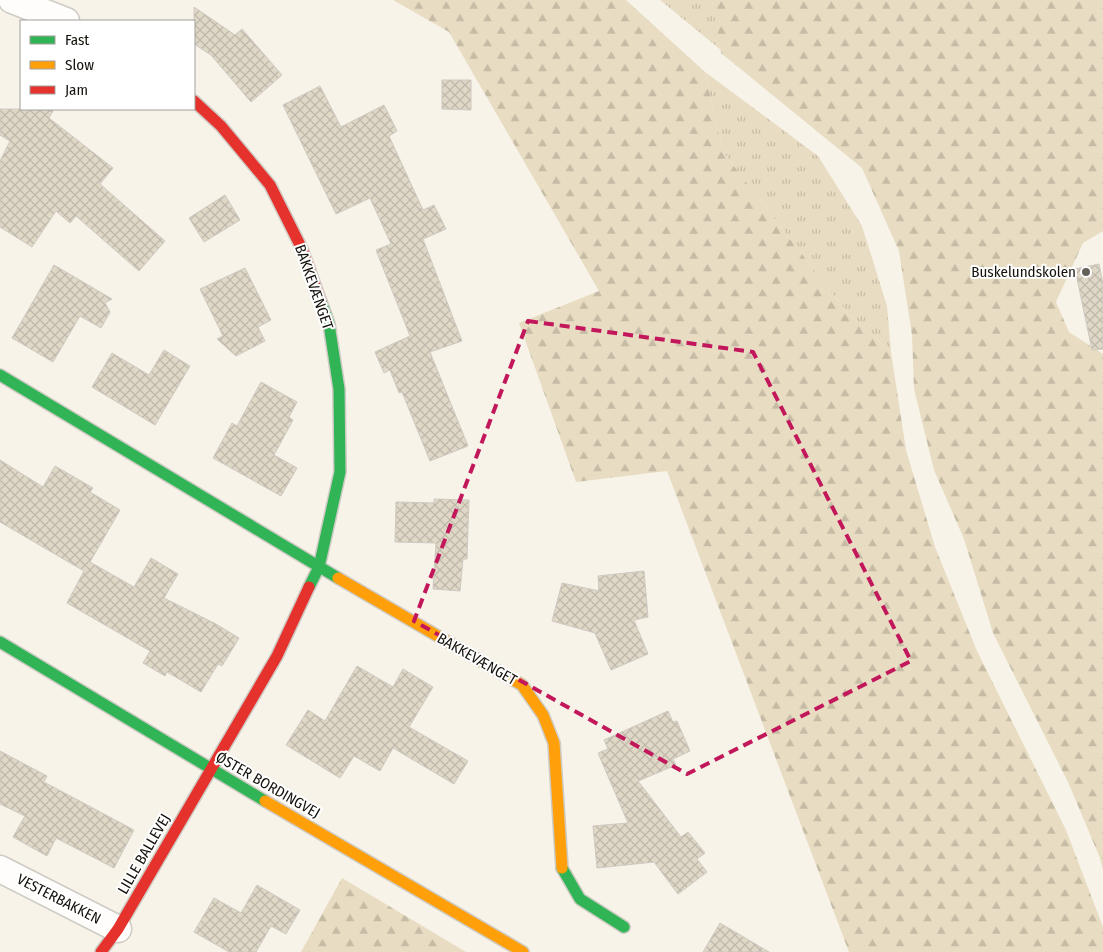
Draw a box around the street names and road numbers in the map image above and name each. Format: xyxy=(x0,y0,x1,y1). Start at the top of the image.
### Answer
street label: BAKKEVÆNGET xyxy=(291,242,337,332)
street label: BAKKEVÆNGET xyxy=(434,629,520,689)
street label: ØSTER BORDINGVEJ xyxy=(213,748,323,822)
street label: LILLE BALLEVEJ xyxy=(114,811,174,897)
street label: VESTERBAKKEN xyxy=(14,870,104,928)

